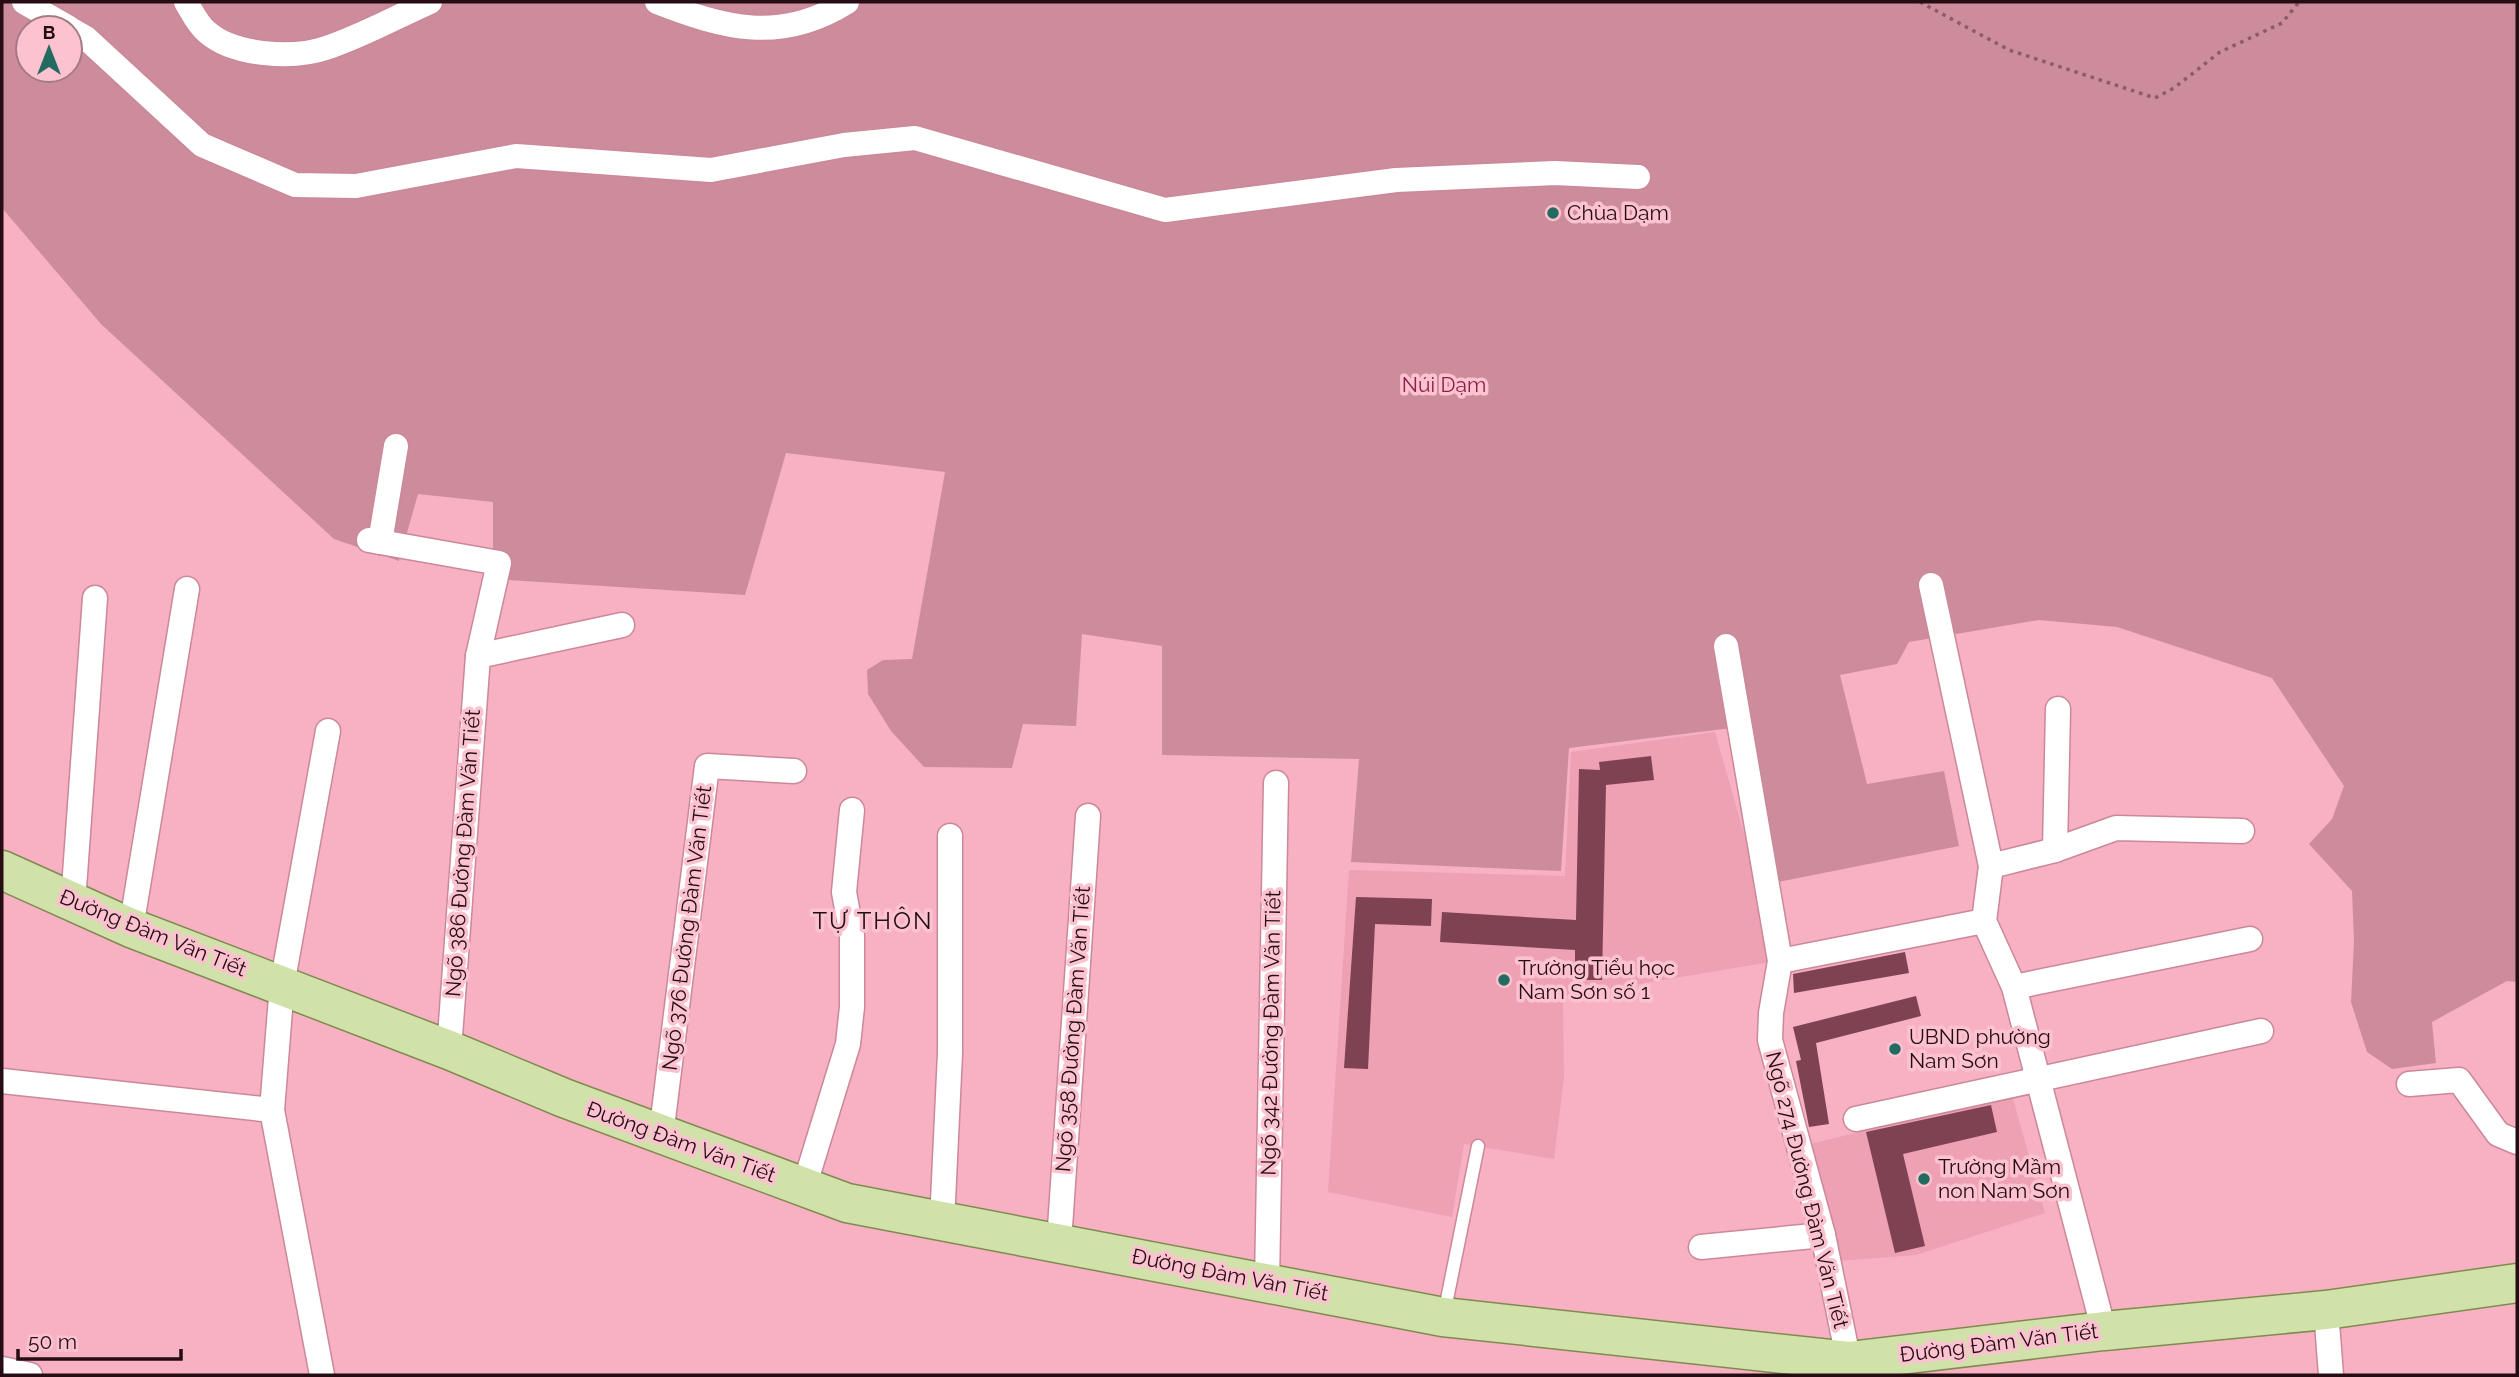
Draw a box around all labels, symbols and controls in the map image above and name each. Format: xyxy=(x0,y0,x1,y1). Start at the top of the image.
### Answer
north arrow xyxy=(14,14,84,84)
text: B xyxy=(43,21,56,43)
place label: Chùa Dạm xyxy=(1567,200,1669,225)
marker: Chùa Dạm xyxy=(1545,205,1561,221)
park label: Núi Dạm xyxy=(1402,372,1486,397)
street label: Ngõ 386 Đường Đàm Văn Tiết xyxy=(440,708,485,998)
street label: Ngõ 376 Đường Đàm Văn Tiết xyxy=(657,784,716,1072)
street label: Đường Đàm Văn Tiết xyxy=(56,884,250,981)
street label: Ngõ 358 Đường Đàm Văn Tiết xyxy=(1050,885,1095,1173)
street label: Ngõ 342 Đường Đàm Văn Tiết xyxy=(1256,890,1285,1176)
district label: TỰ THÔN xyxy=(812,906,934,935)
place label: Trường Tiểu học Nam Sơn số 1 xyxy=(1518,955,1675,1004)
marker: Trường Tiểu học Nam Sơn số 1 xyxy=(1496,972,1512,988)
place label: UBND phường Nam Sơn xyxy=(1909,1024,2051,1073)
marker: UBND phường Nam Sơn xyxy=(1887,1041,1903,1057)
street label: Ngõ 274 Đường Đàm Văn Tiết xyxy=(1761,1049,1854,1331)
street label: Đường Đàm Văn Tiết xyxy=(583,1096,779,1187)
place label: Trường Mầm non Nam Sơn xyxy=(1938,1154,2070,1203)
marker: Trường Mầm non Nam Sơn xyxy=(1916,1171,1932,1187)
street label: Đường Đàm Văn Tiết xyxy=(1130,1243,1330,1306)
scale bar xyxy=(18,1318,180,1362)
street label: Đường Đàm Văn Tiết xyxy=(1898,1318,2099,1367)
text: 50 m xyxy=(28,1329,77,1354)

